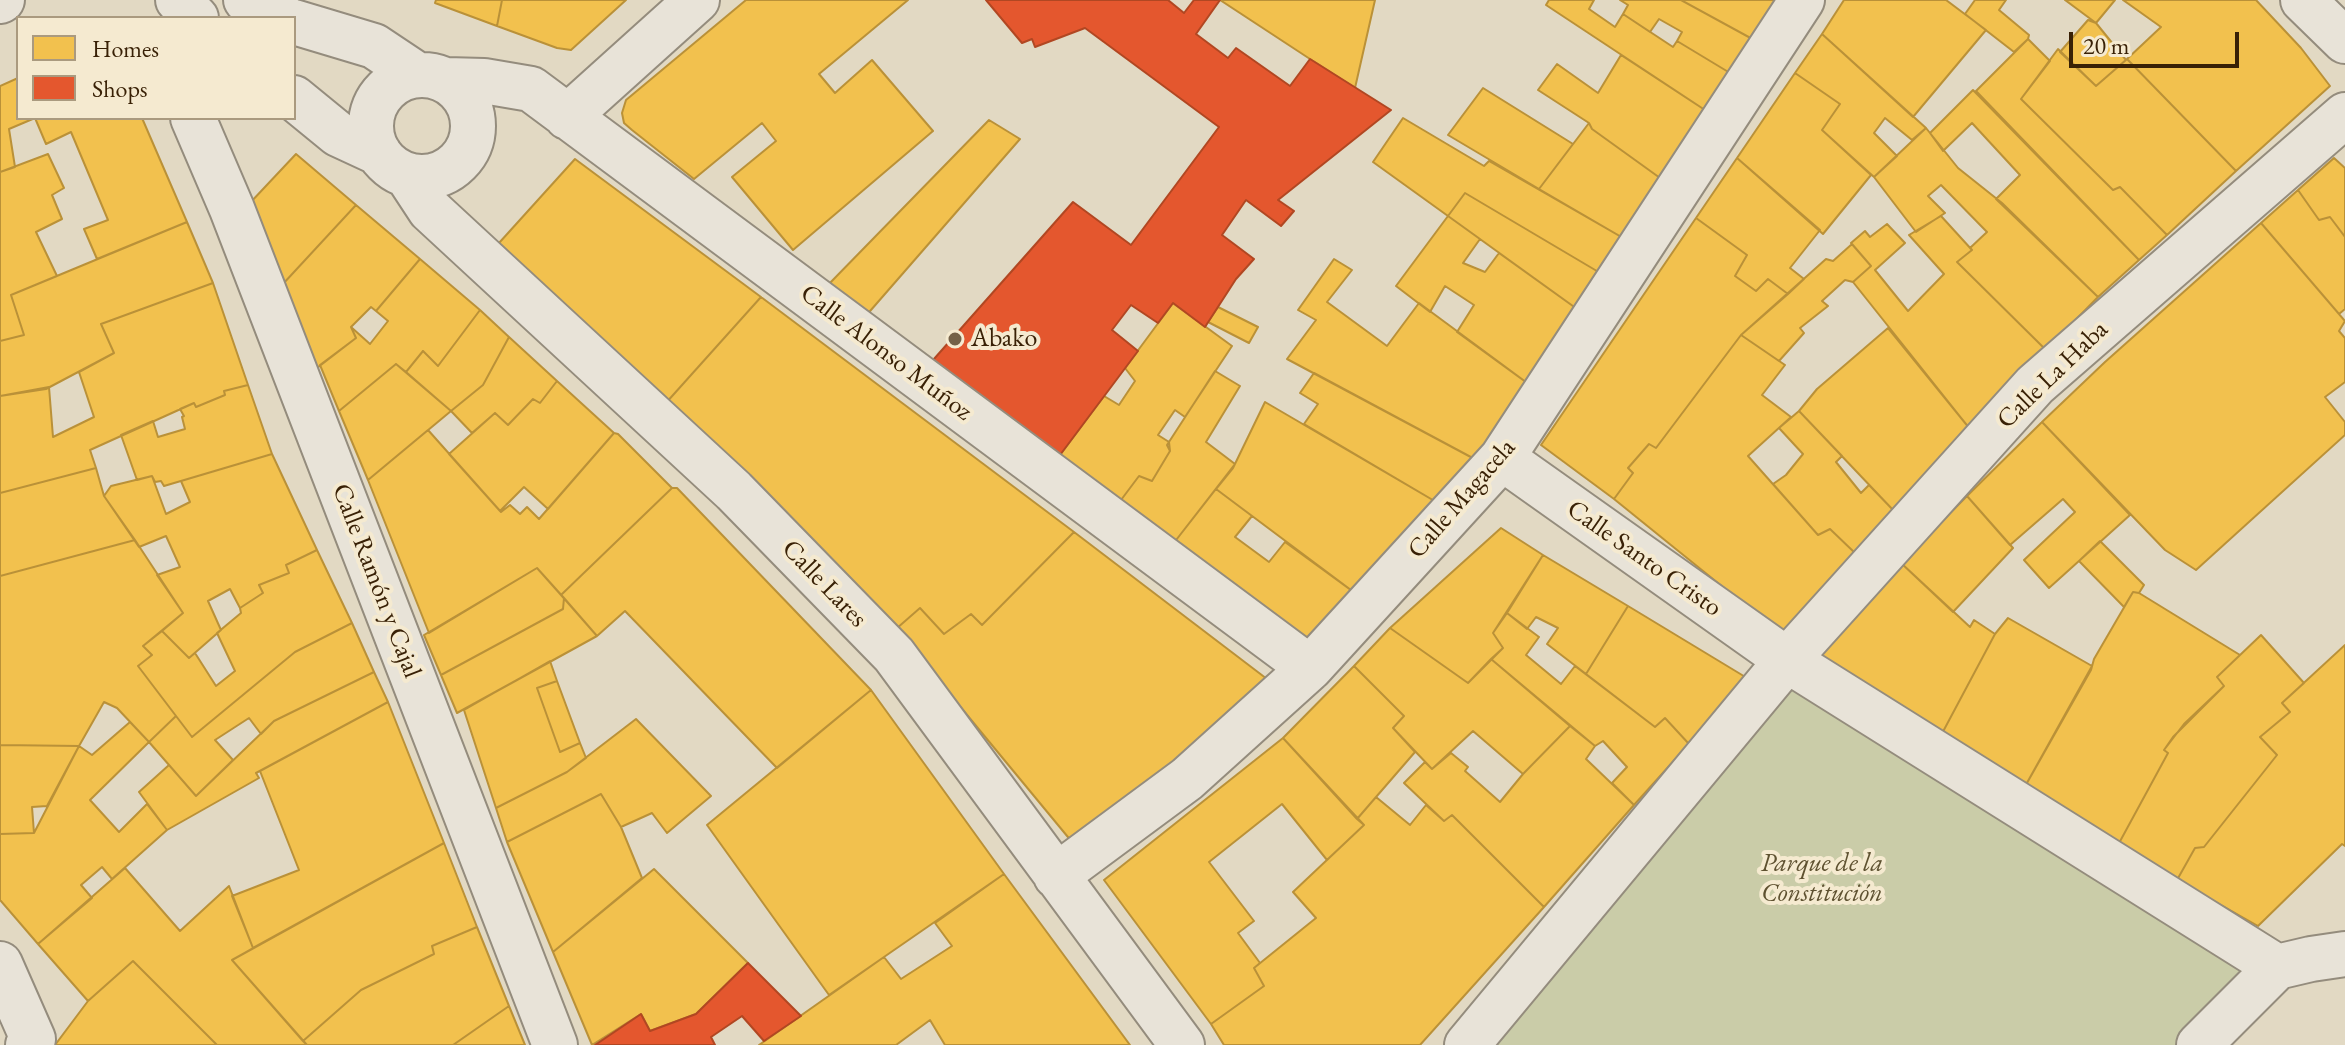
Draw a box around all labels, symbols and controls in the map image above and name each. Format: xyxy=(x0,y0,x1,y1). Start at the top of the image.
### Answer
legend xyxy=(16,16,296,120)
scale bar xyxy=(2073,16,2243,66)
text: 20 m xyxy=(2083,30,2130,61)
text: Homes xyxy=(92,33,159,64)
text: Shops xyxy=(92,73,148,104)
street label: Calle Alonso Muñoz xyxy=(794,278,978,428)
street label: Calle La Haba xyxy=(1991,314,2115,436)
place label: Abako xyxy=(971,323,1037,355)
marker: Abako xyxy=(946,330,964,348)
street label: Calle Magacela xyxy=(1402,433,1522,565)
street label: Calle Ramón y Cajal xyxy=(325,480,427,682)
street label: Calle Santo Cristo xyxy=(1560,494,1728,624)
street label: Calle Lares xyxy=(775,534,873,634)
park label: Parque de la Constitución xyxy=(1761,848,1883,910)

